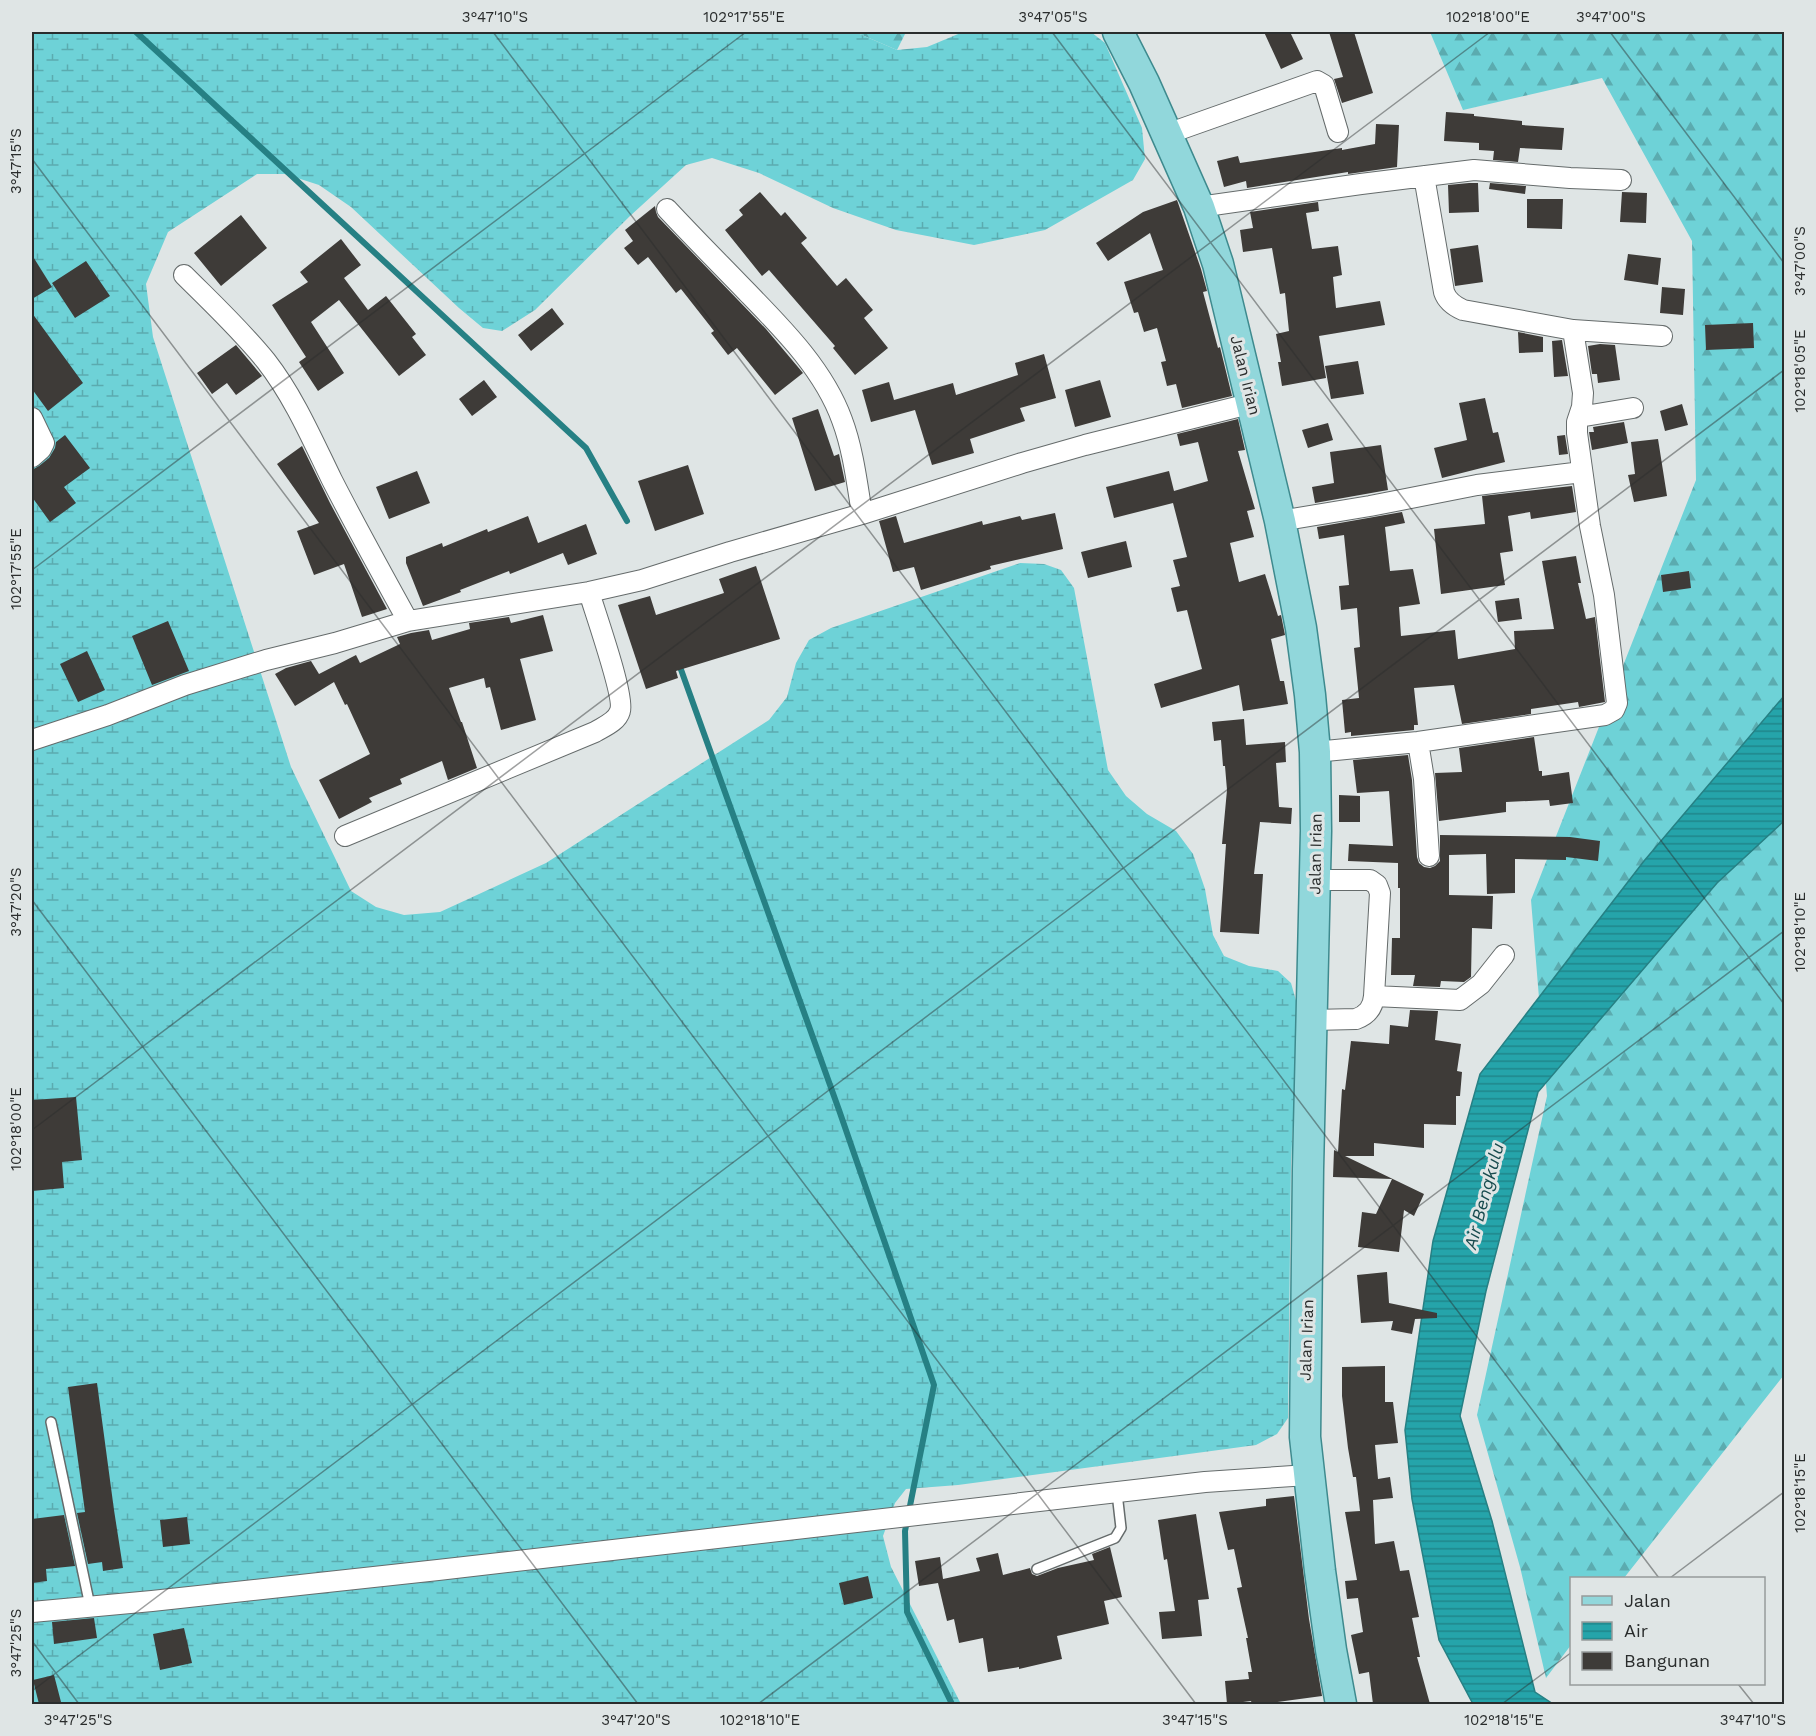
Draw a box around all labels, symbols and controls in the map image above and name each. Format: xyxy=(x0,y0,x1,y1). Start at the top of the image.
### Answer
text: 3°47'10"S xyxy=(462,8,528,26)
text: 102°17'55"E xyxy=(703,8,785,26)
text: 3°47'05"S xyxy=(1018,8,1088,26)
text: 102°18'00"E xyxy=(1446,8,1530,26)
text: 3°47'00"S xyxy=(1576,8,1646,26)
text: 3°47'15"S xyxy=(7,128,25,194)
text: 3°47'00"S xyxy=(1791,226,1809,296)
text: 102°18'05"E xyxy=(1791,329,1809,413)
street label: Jalan Irian xyxy=(1226,333,1265,417)
text: 102°17'55"E xyxy=(7,528,25,610)
street label: Jalan Irian xyxy=(1305,813,1326,895)
text: 3°47'20"S xyxy=(7,867,25,937)
text: 102°18'10"E xyxy=(1791,892,1809,972)
text: 102°18'00"E xyxy=(7,1087,25,1171)
water label: Air Bengkulu xyxy=(1459,1140,1508,1252)
street label: Jalan Irian xyxy=(1296,1299,1317,1381)
text: 102°18'15"E xyxy=(1791,1453,1809,1533)
legend xyxy=(1570,1577,1765,1685)
text: Jalan xyxy=(1624,1590,1671,1611)
text: 3°47'25"S xyxy=(7,1609,25,1677)
text: Air xyxy=(1624,1620,1648,1641)
text: Bangunan xyxy=(1624,1650,1710,1671)
text: 3°47'25"S xyxy=(44,1711,112,1729)
text: 3°47'20"S xyxy=(601,1711,671,1729)
text: 102°18'10"E xyxy=(720,1711,800,1729)
text: 3°47'15"S xyxy=(1162,1711,1228,1729)
text: 102°18'15"E xyxy=(1464,1711,1544,1729)
text: 3°47'10"S xyxy=(1720,1711,1786,1729)

